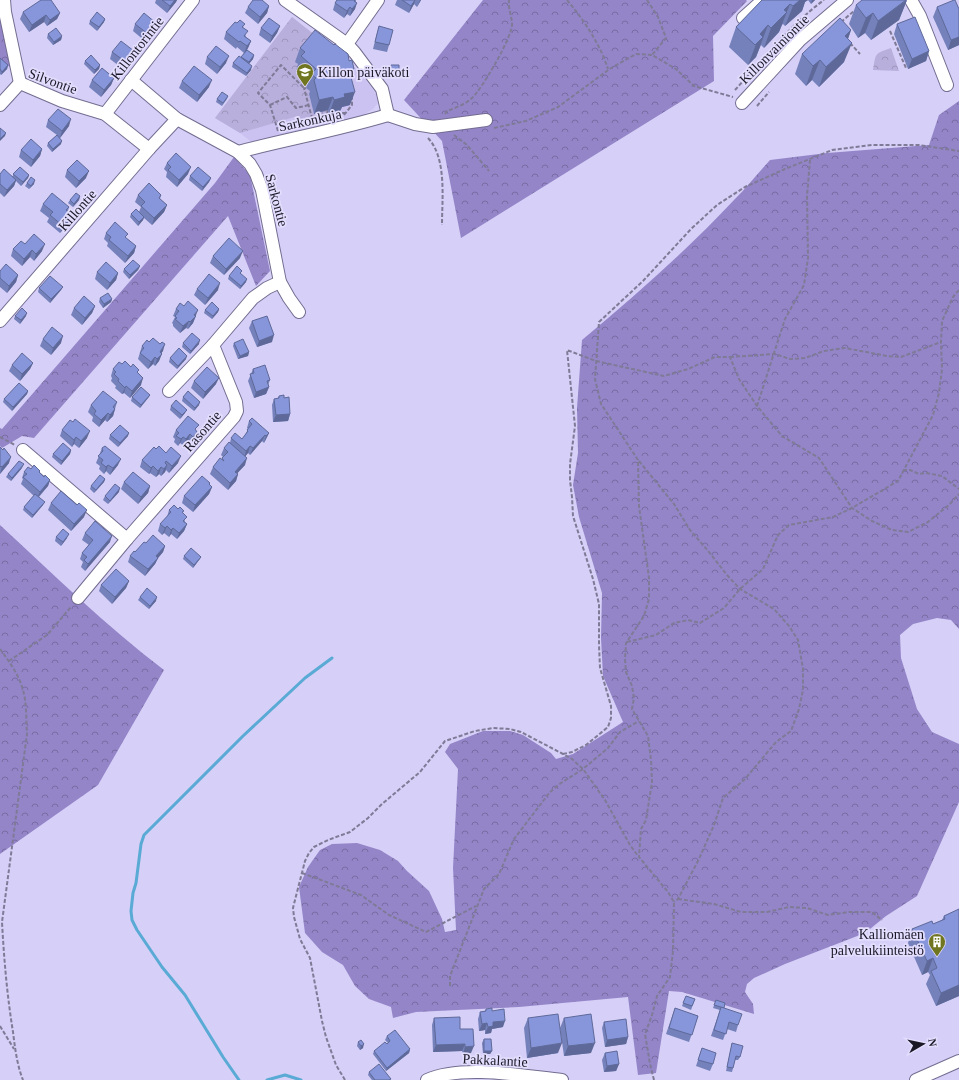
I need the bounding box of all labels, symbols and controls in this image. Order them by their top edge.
street label: Killonvainiontie [737,12,812,87]
street label: Killontorintie [108,14,167,83]
school or university icon: Killon päiväkoti [295,62,315,87]
place label: Killon päiväkoti [318,65,409,80]
street label: Silvontie [27,66,79,97]
street label: Sarkonkuja [277,106,344,134]
street label: Sarkontie [262,172,291,228]
street label: Killontie [55,187,99,234]
street label: Rasontie [181,408,224,455]
place label: Kalliomäen palvelukiinteistö [831,927,924,958]
building icon: Kalliomäen palvelukiinteistö [927,932,947,957]
north arrow [903,1024,943,1064]
text: N [926,1038,939,1047]
street label: Pakkalantie [462,1051,528,1070]

